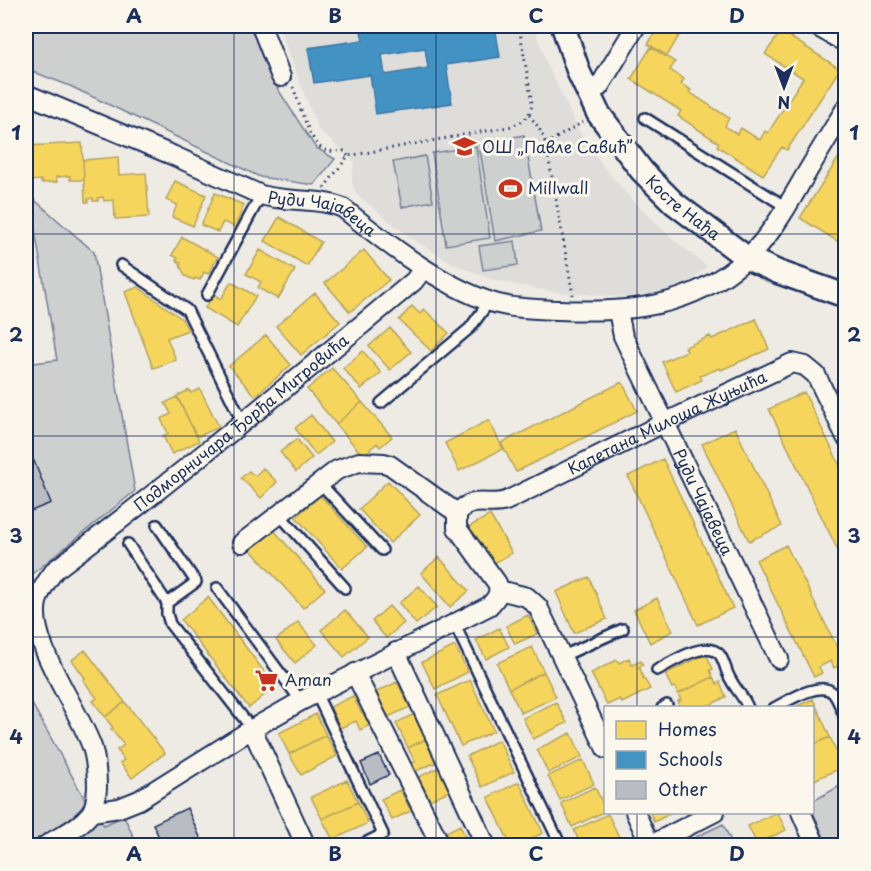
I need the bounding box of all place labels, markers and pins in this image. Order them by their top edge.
school or university icon: ОШ „Павле Савић” [451,134,477,160]
place label: ОШ „Павле Савић” [482,134,633,158]
sports icon: Millwall [497,175,523,201]
place label: Millwall [528,175,588,199]
supermarket icon: Aman [254,667,280,693]
place label: Aman [285,667,332,691]

